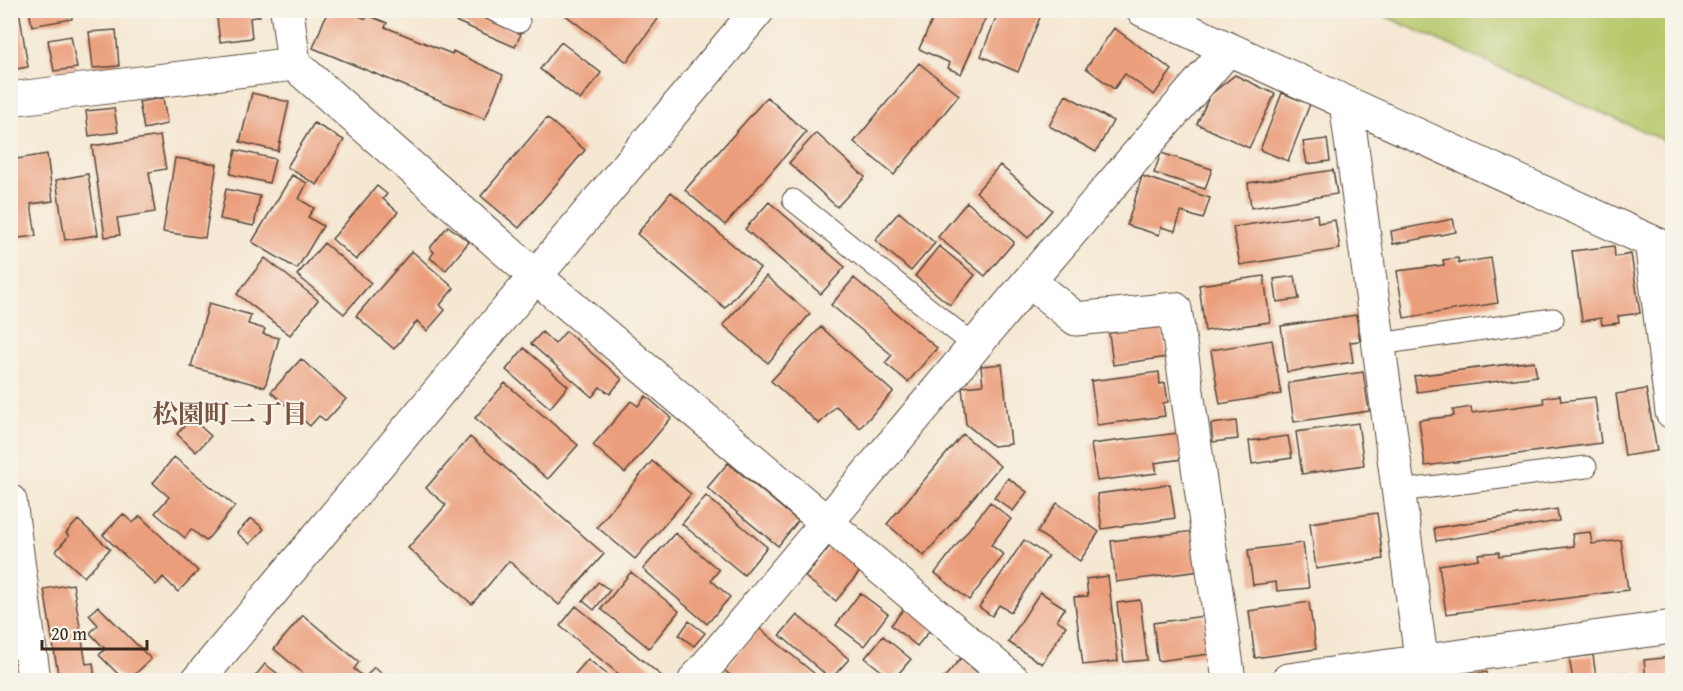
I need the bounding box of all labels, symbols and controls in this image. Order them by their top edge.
district label: 松園町二丁目 [152,394,308,433]
scale bar [42,613,147,651]
text: 20 m [51,620,87,647]

